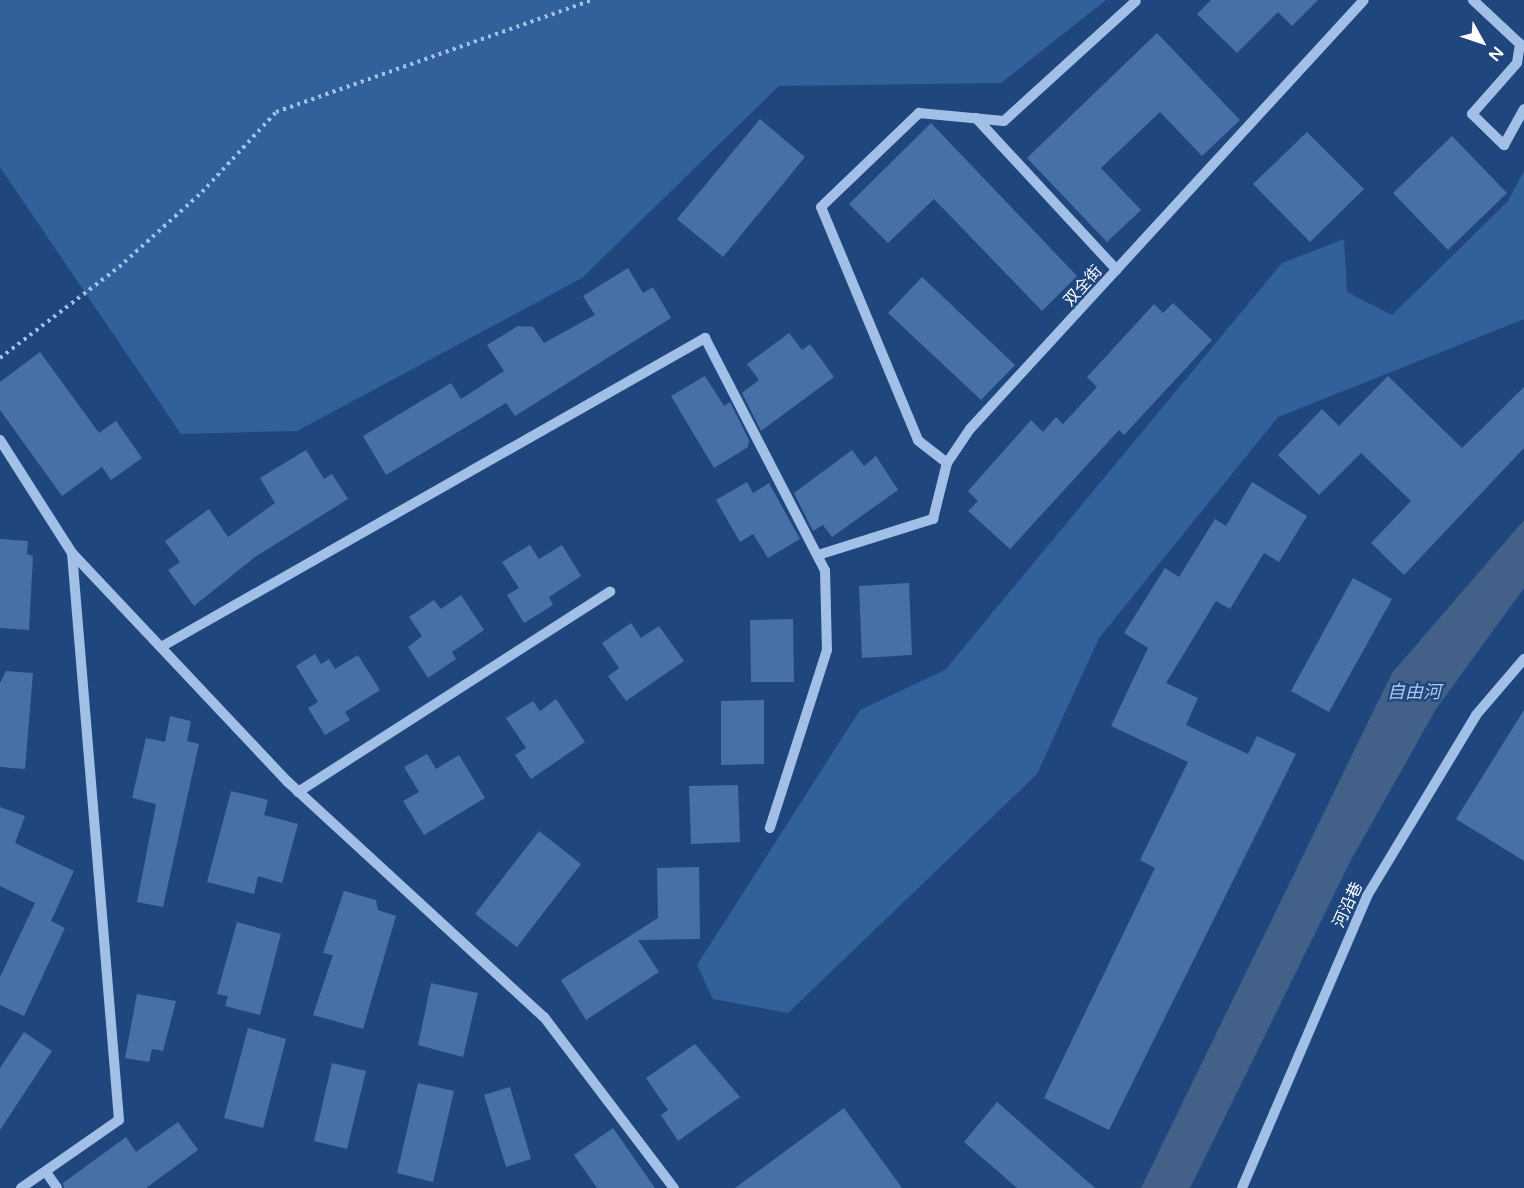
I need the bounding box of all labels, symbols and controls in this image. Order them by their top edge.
north arrow [1452,12,1512,72]
text: N [1484,42,1508,65]
street label: 双全街 [1060,262,1106,310]
water label: 自由河 [1387,681,1441,703]
street label: 河沿巷 [1329,879,1367,931]

